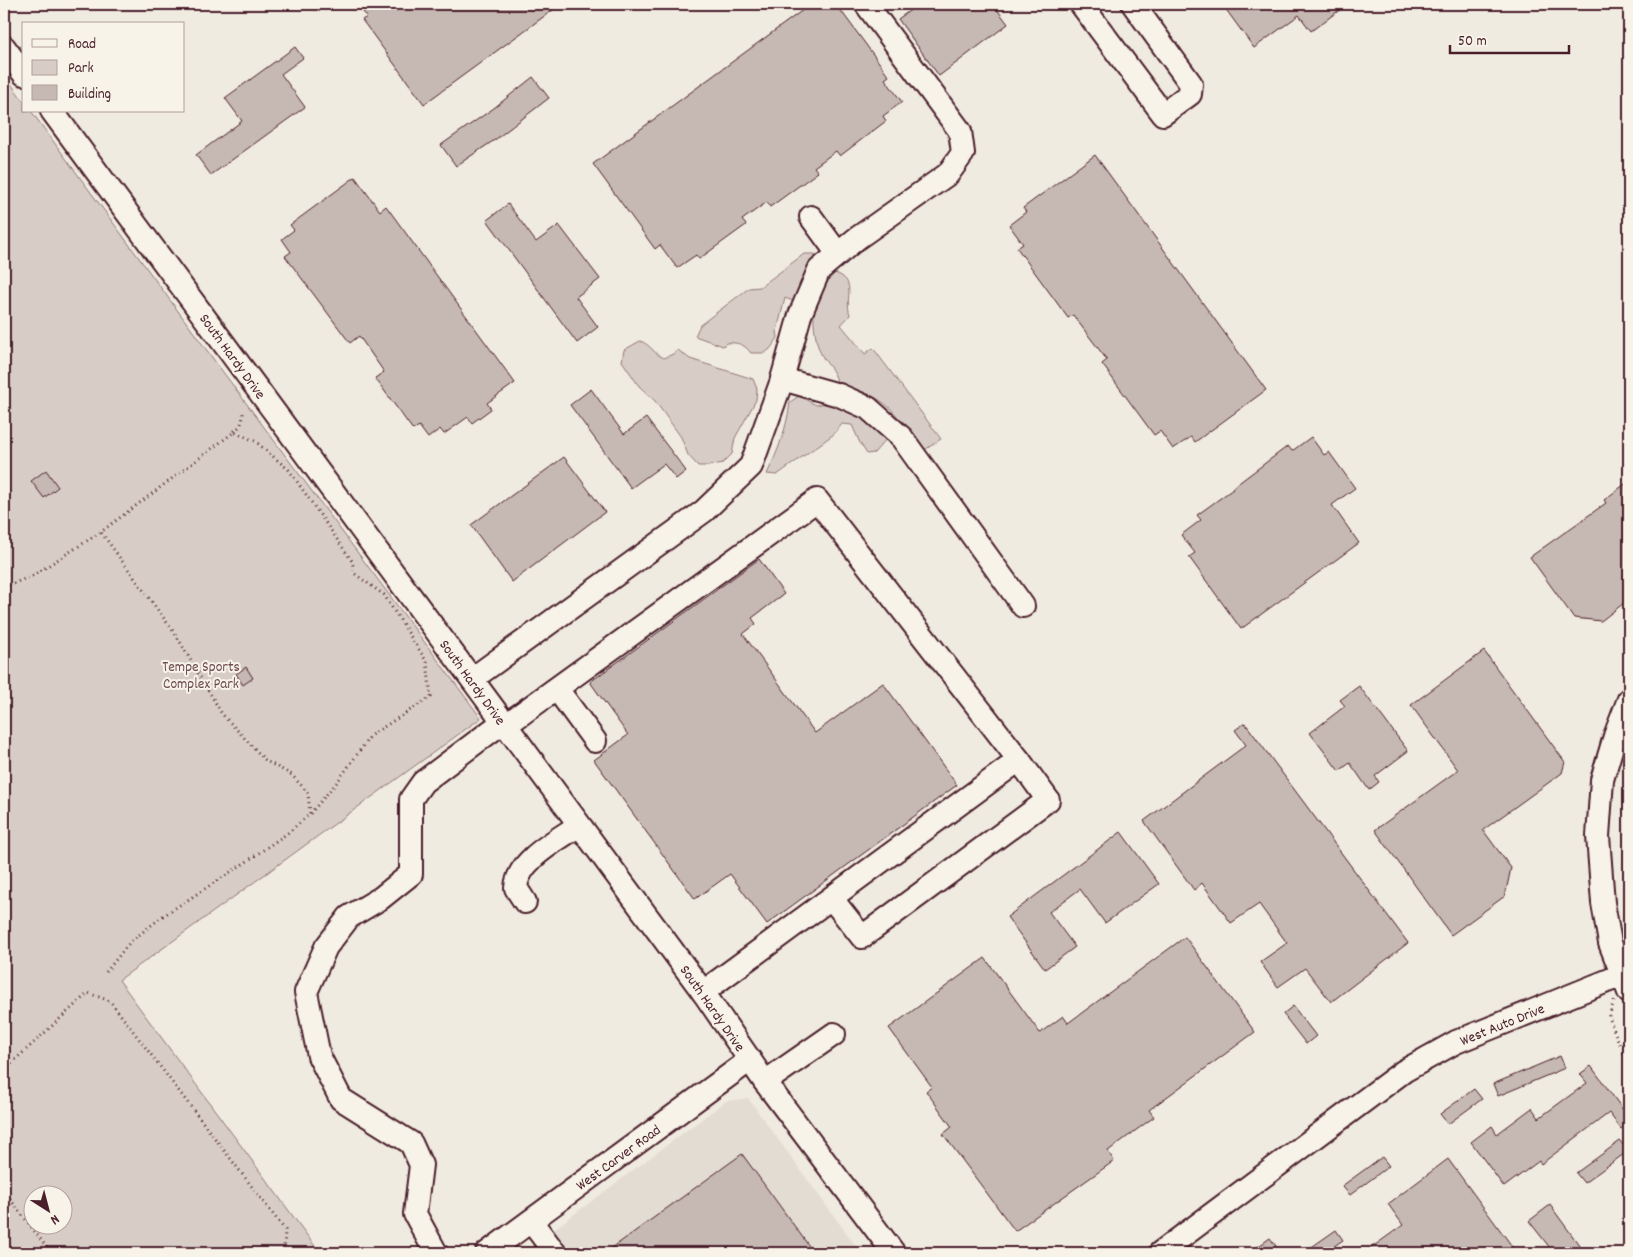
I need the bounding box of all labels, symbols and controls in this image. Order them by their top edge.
legend [22,22,185,112]
scale bar [1450,22,1569,54]
text: 50 m [1458,31,1487,53]
text: Road [68,34,96,56]
text: Park [68,58,94,80]
text: Building [68,84,111,106]
street label: South Hardy Drive [193,310,270,405]
street label: South Hardy Drive [433,636,510,731]
park label: Tempe Sports Complex Park [162,657,240,696]
street label: South Hardy Drive [673,961,750,1057]
street label: West Auto Drive [1457,999,1549,1053]
street label: West Carver Road [572,1120,666,1197]
north arrow [22,1184,72,1234]
text: N [46,1209,63,1229]

